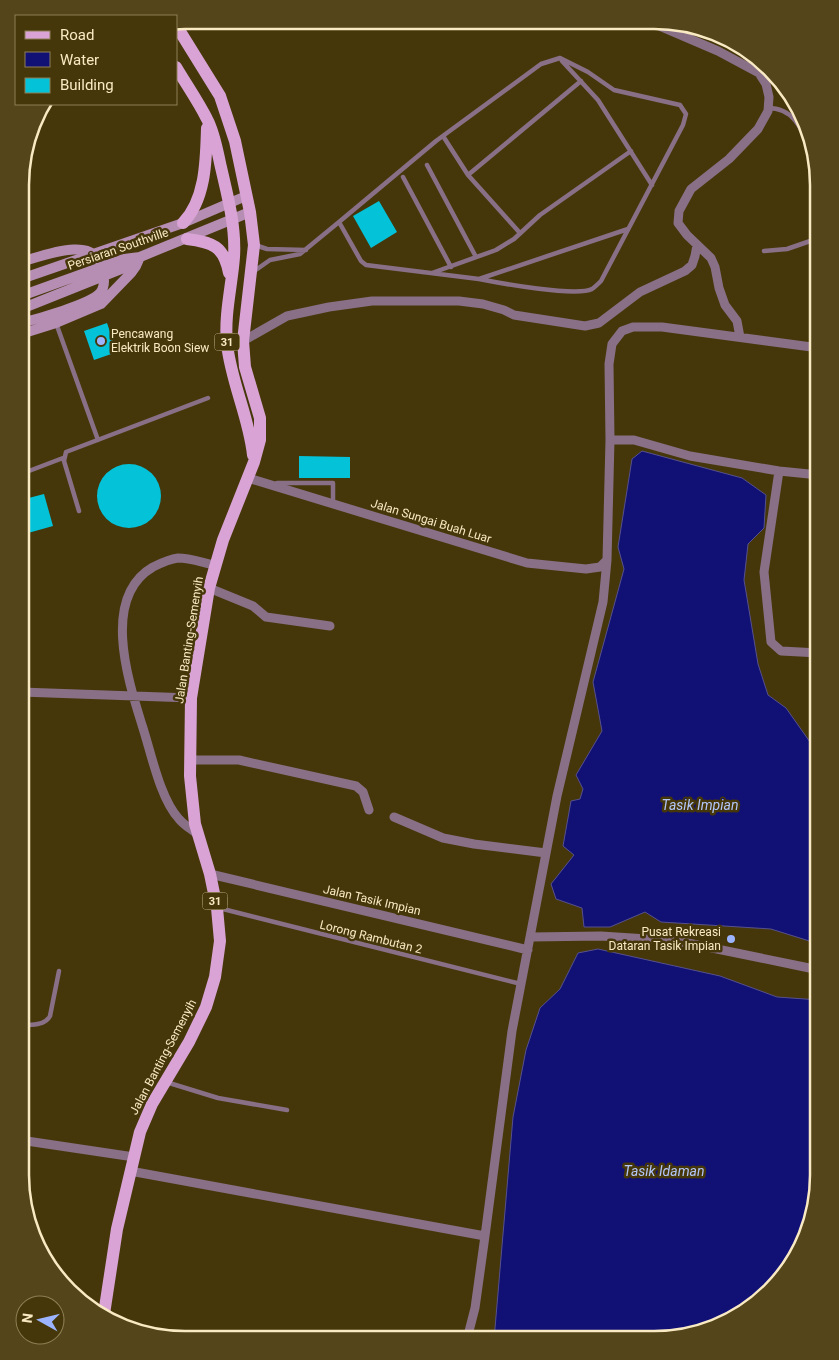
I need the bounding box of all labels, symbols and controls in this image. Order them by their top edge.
legend [15,15,178,105]
text: Road [60,26,94,44]
text: Water [60,51,99,69]
text: Building [60,76,114,94]
street label: Persiaran Southville [66,225,170,273]
place label: Pencawang Elektrik Boon Siew [111,327,209,355]
road number: 31 [214,334,240,351]
marker: Pencawang Elektrik Boon Siew [95,335,107,347]
street label: Jalan Sungai Buah Luar [369,496,493,546]
street label: Jalan Banting-Semenyih [172,575,206,705]
water label: Tasik Impian [662,797,738,813]
street label: Jalan Tasik Impian [322,882,422,918]
road number: 31 [202,892,228,909]
street label: Lorong Rambutan 2 [318,918,424,957]
place label: Pusat Rekreasi Dataran Tasik Impian [609,925,721,953]
marker: Pusat Rekreasi Dataran Tasik Impian [725,933,737,945]
street label: Jalan Banting-Semenyih [127,997,199,1117]
water label: Tasik Idaman [624,1163,704,1179]
north arrow [15,1295,65,1345]
text: N [19,1312,36,1324]

